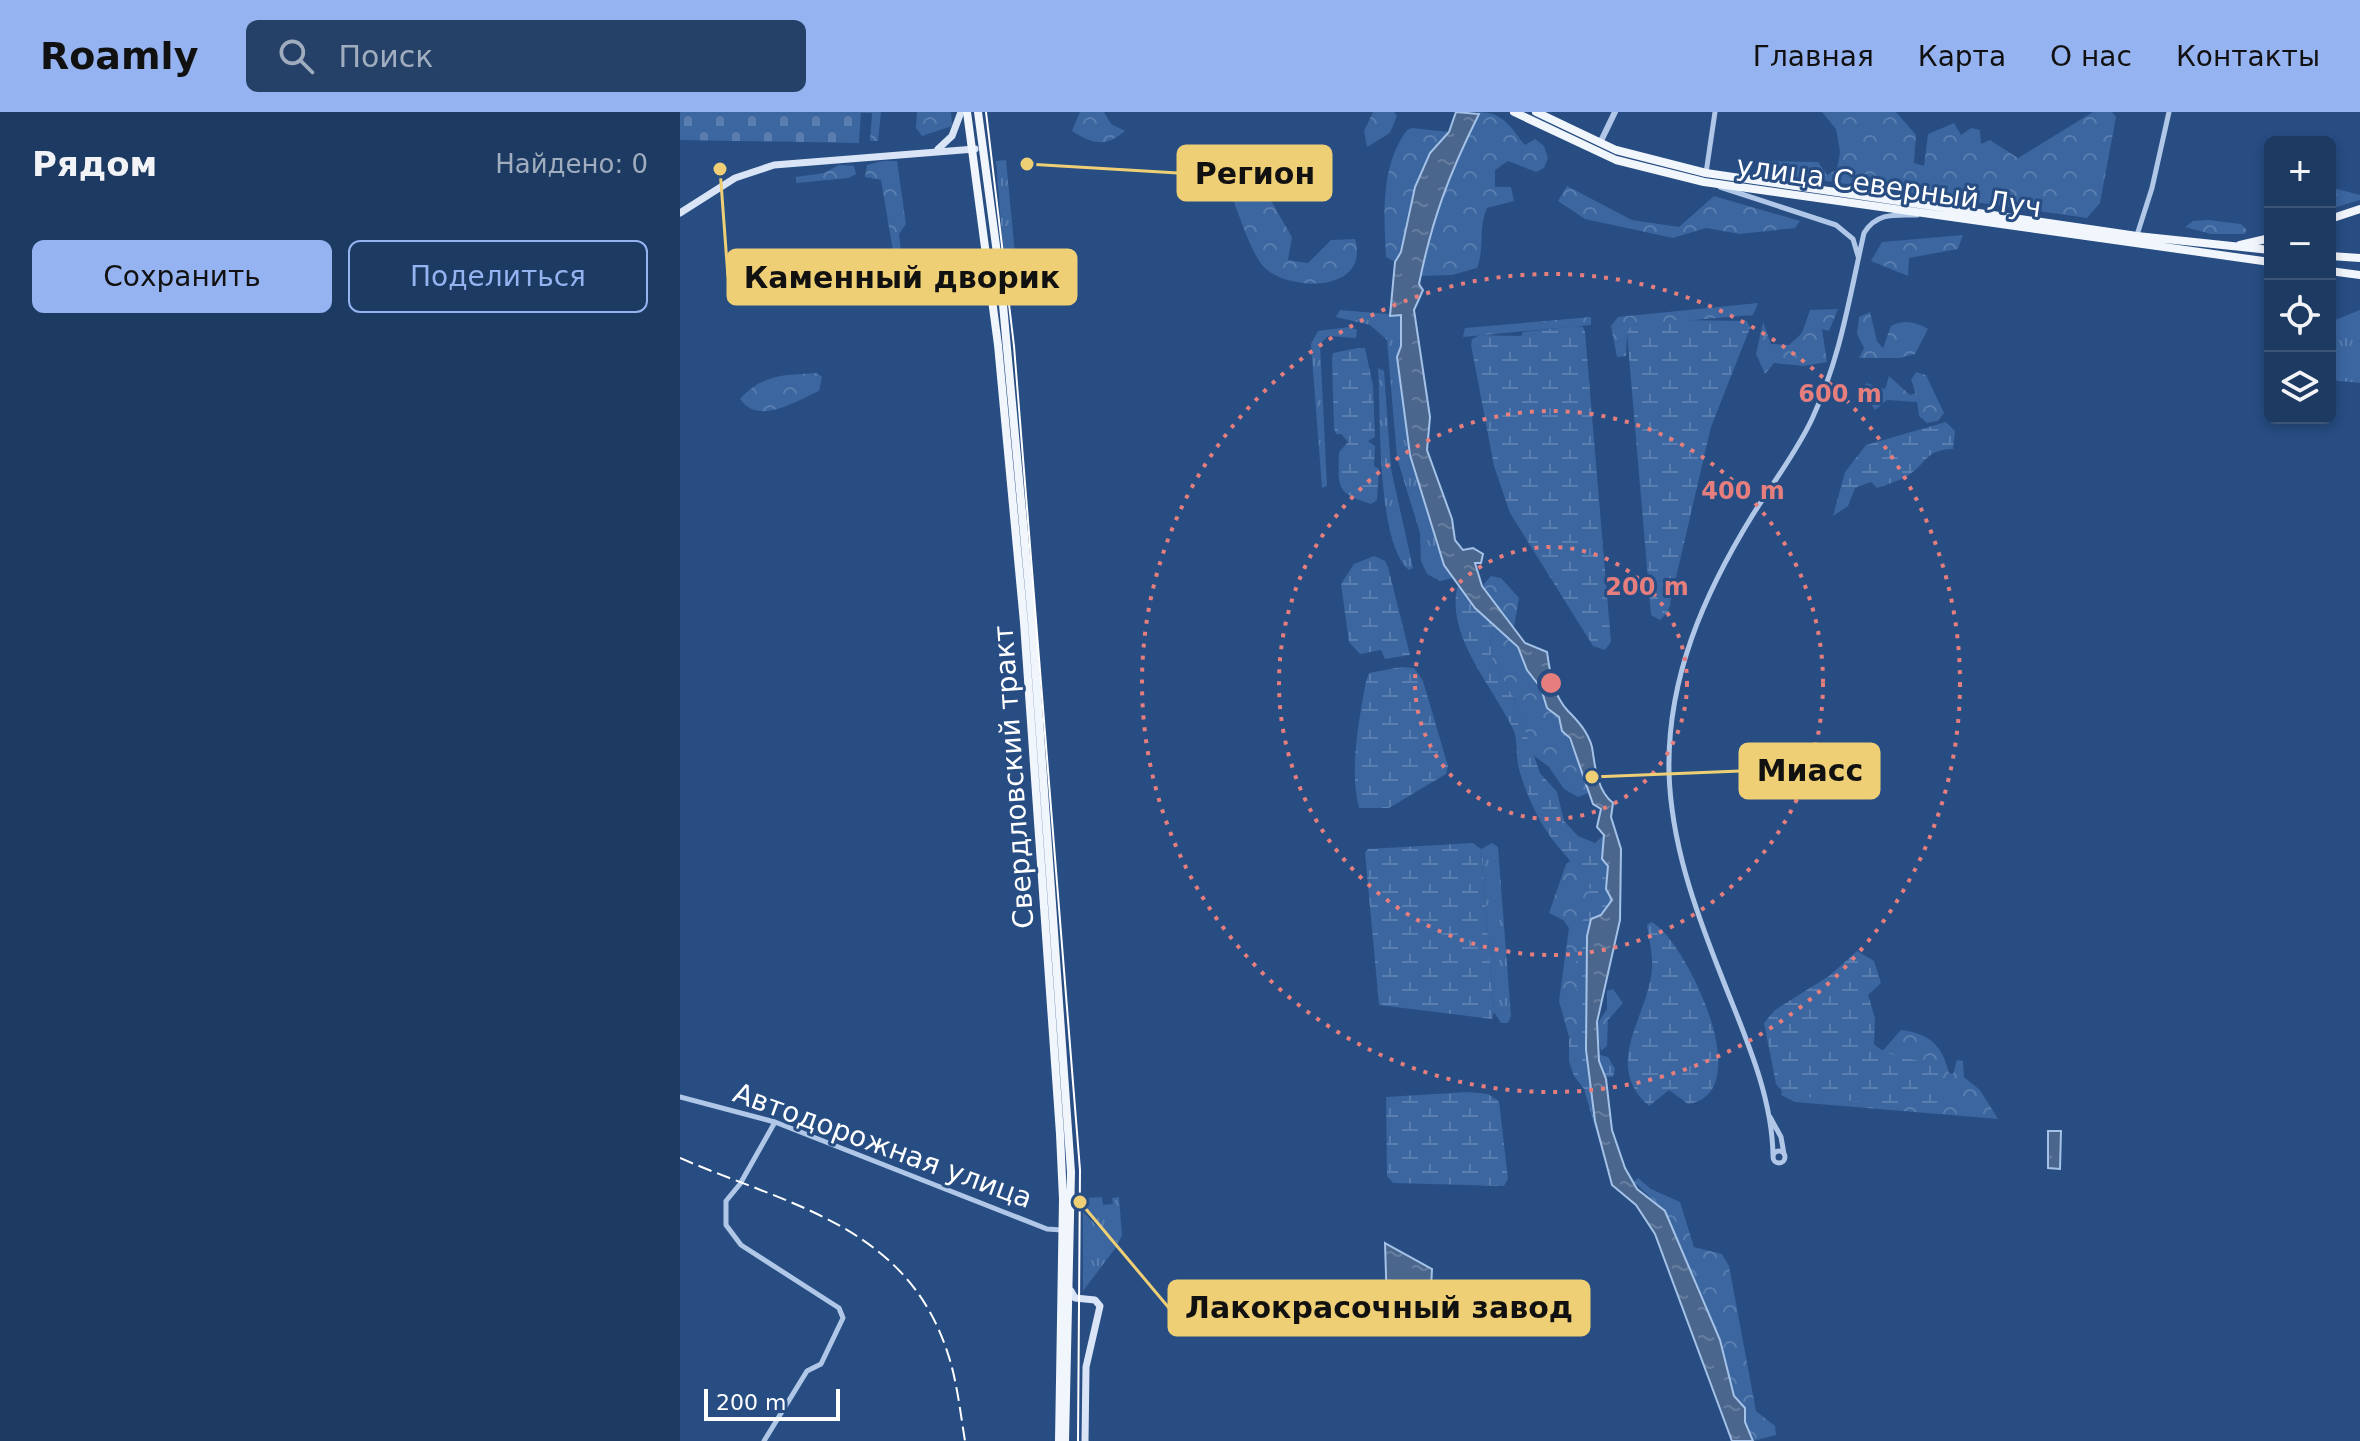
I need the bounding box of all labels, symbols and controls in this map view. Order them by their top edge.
search box [246,20,806,92]
text: Roamly [40,34,198,78]
icon: search [274,34,318,78]
text: Поиск [338,39,433,74]
text: Главная [1753,40,1874,73]
text: Карта [1918,40,2006,73]
text: О нас [2050,40,2132,73]
text: Контакты [2176,40,2320,73]
map controls [2264,136,2336,424]
button: + [2264,136,2336,208]
text: Рядом [32,144,157,184]
callout: Регион [1178,146,1331,200]
text: Найдено: 0 [495,149,648,179]
street label: улица Северный Луч [1734,149,2044,224]
text: Регион [1195,156,1315,191]
button: − [2264,208,2336,280]
button: Сохранить [32,240,332,313]
button: Поделиться [348,240,648,313]
callout: Каменный дворик [728,250,1076,304]
text: Каменный дворик [744,260,1060,295]
button: locate [2264,280,2336,352]
button: layers [2264,352,2336,424]
text: 600 m [1798,380,1882,408]
text: 400 m [1701,477,1785,505]
text: 200 m [1605,573,1689,601]
street label: Свердловский тракт [986,624,1041,930]
centre of rings [1537,669,1565,697]
callout: Миасс [1740,744,1879,798]
text: Миасс [1757,753,1863,788]
street label: Автодорожная улица [729,1076,1037,1215]
callout: Лакокрасочный завод [1169,1281,1589,1335]
text: Лакокрасочный завод [1185,1290,1573,1325]
scale bar [704,1385,840,1421]
text: 200 m [716,1390,786,1415]

